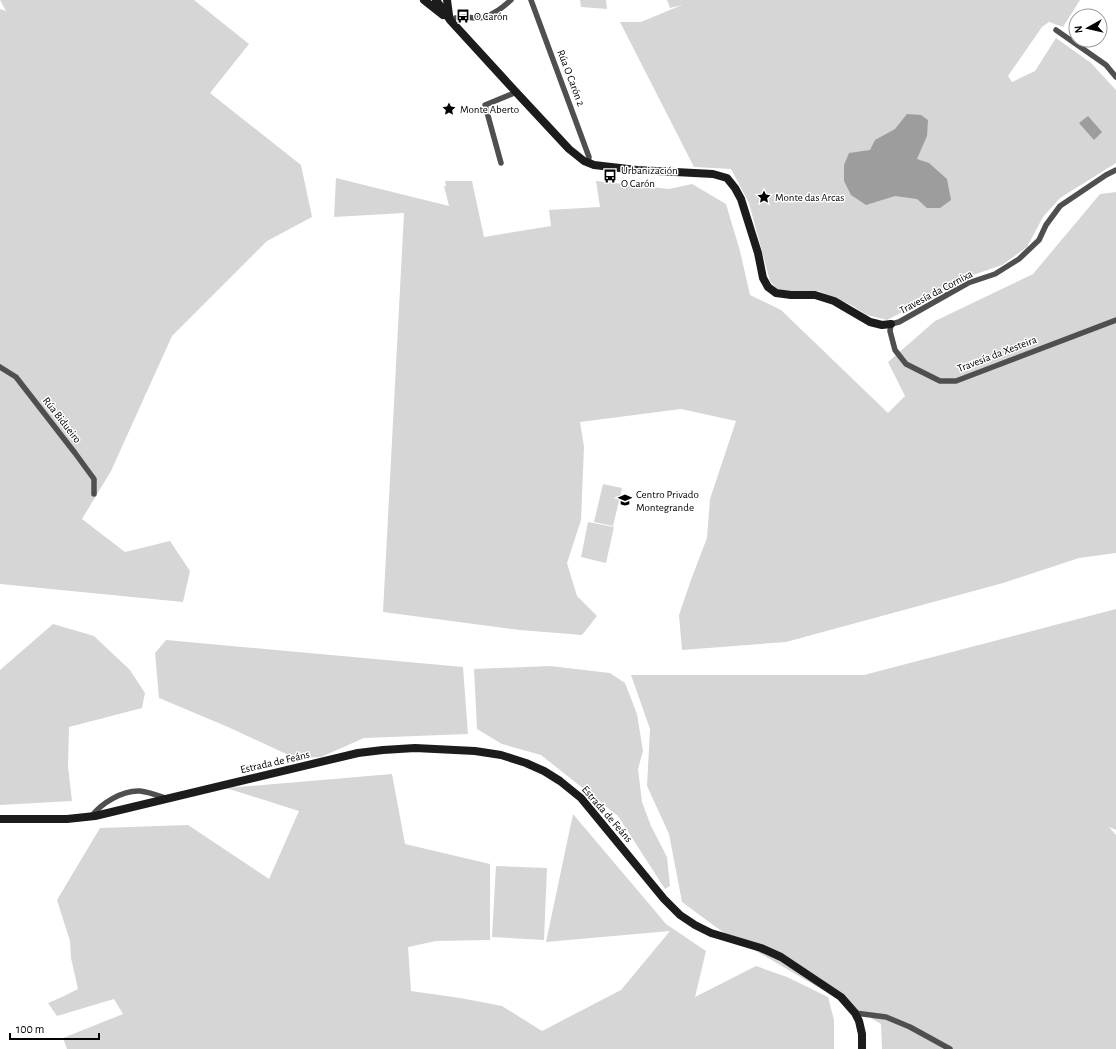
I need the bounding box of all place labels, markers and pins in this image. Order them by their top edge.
bus stop icon: O Carón [455,8,471,24]
place label: O Carón [474,11,508,22]
place icon: Monte Aberto [441,101,457,117]
place label: Monte Aberto [460,104,519,115]
place label: Urbanización O Carón [621,165,678,189]
bus stop icon: Urbanización O Carón [602,168,618,184]
place icon: Monte das Arcas [756,189,772,205]
place label: Monte das Arcas [775,192,844,203]
place label: Centro Privado Montegrande [636,489,699,513]
school or university icon: Centro Privado Montegrande [617,492,633,508]

